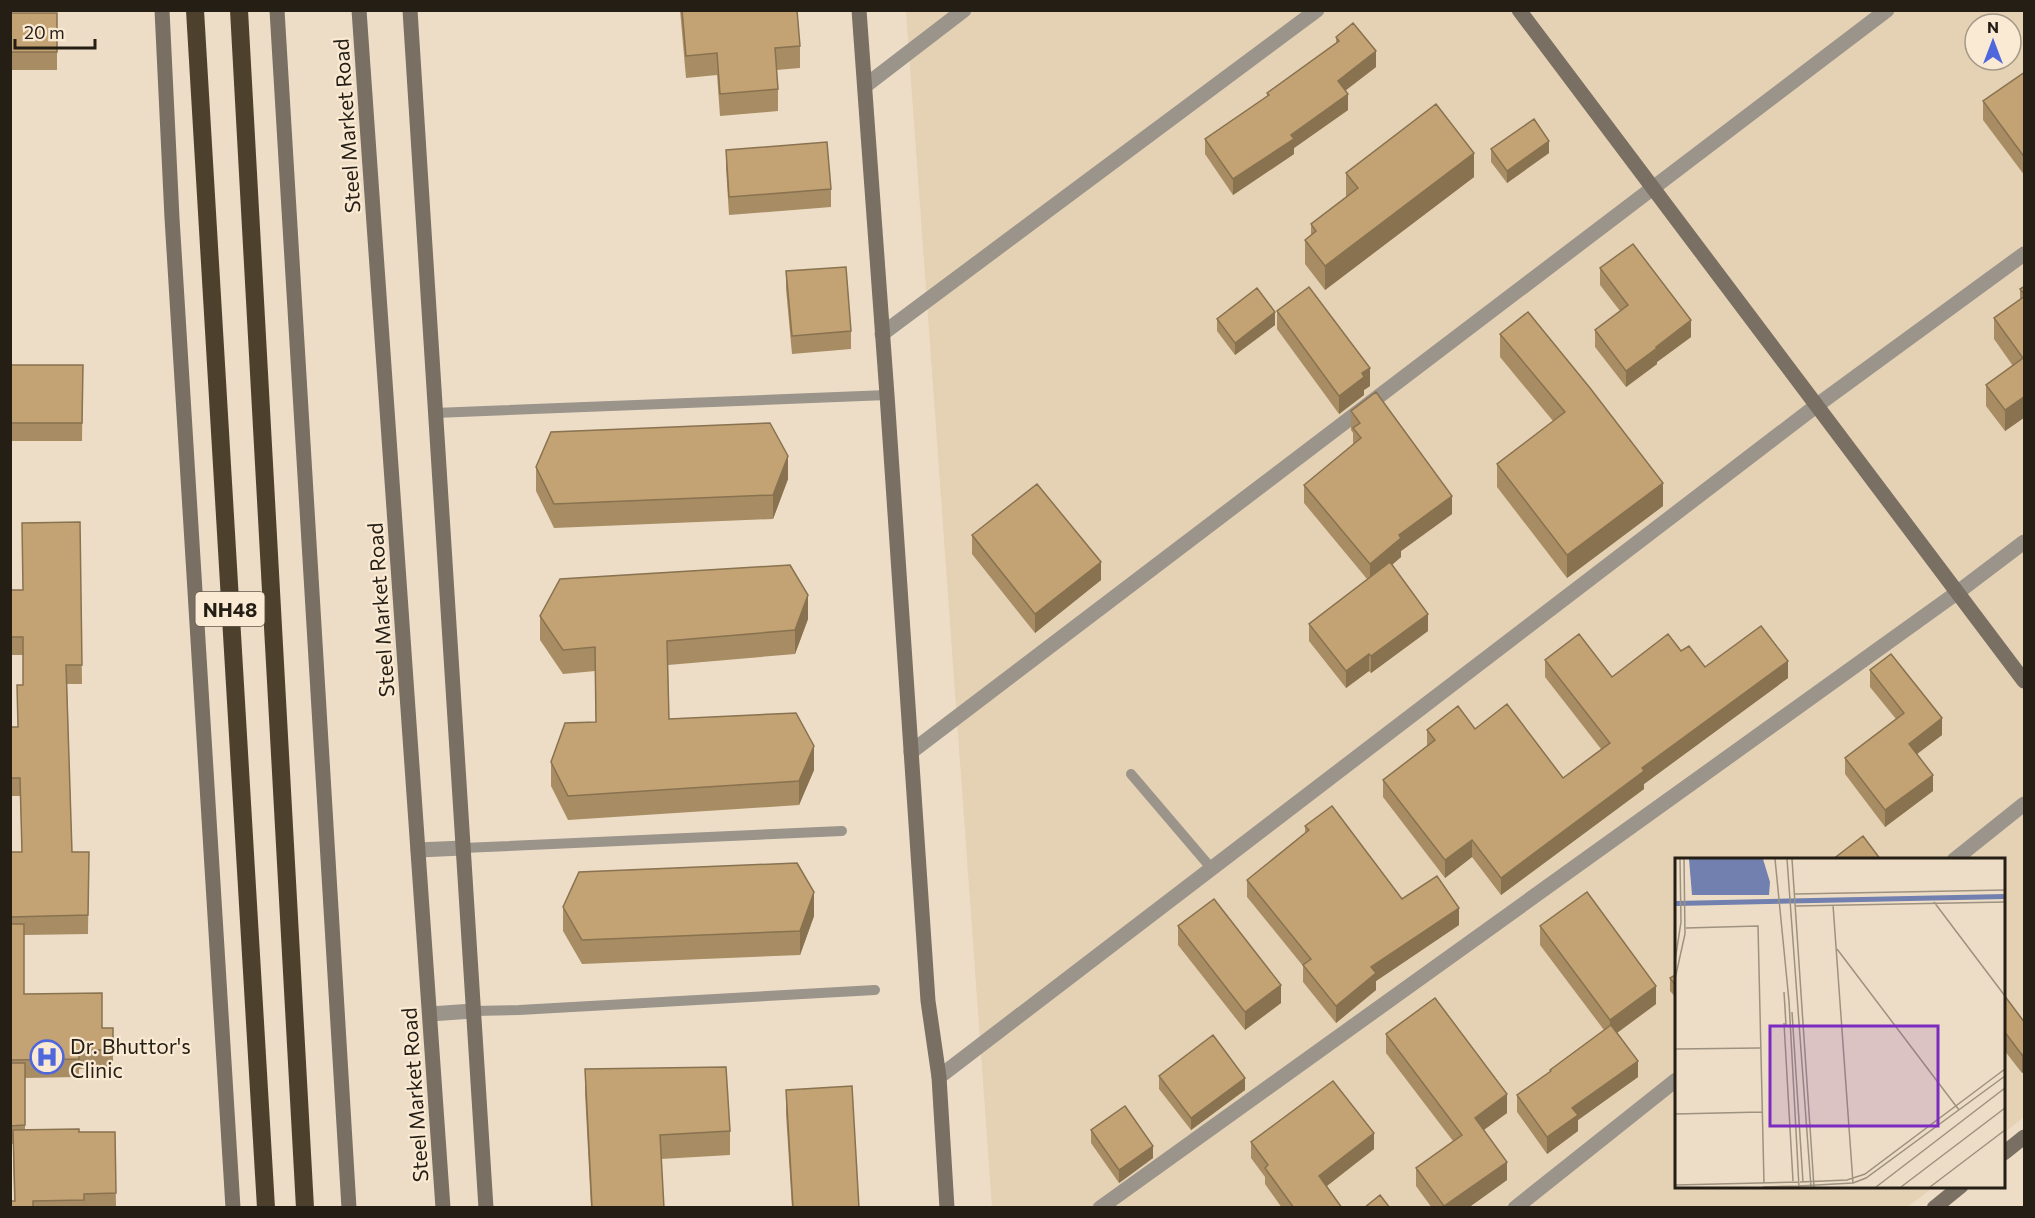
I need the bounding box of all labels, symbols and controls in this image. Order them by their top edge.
scale bar [15,12,94,50]
north arrow [1963,12,2023,72]
text: N [1987,17,1999,36]
text: 20 m [24,21,65,43]
street label: Steel Market Road [327,38,365,214]
street label: Steel Market Road [361,522,399,698]
road number: NH48 [196,592,264,626]
inset map [1675,858,2005,1188]
street label: Steel Market Road [395,1007,433,1183]
place label: Dr. Bhuttor's Clinic [70,1033,191,1082]
hospital icon: Dr. Bhuttor's Clinic [29,1039,65,1075]

